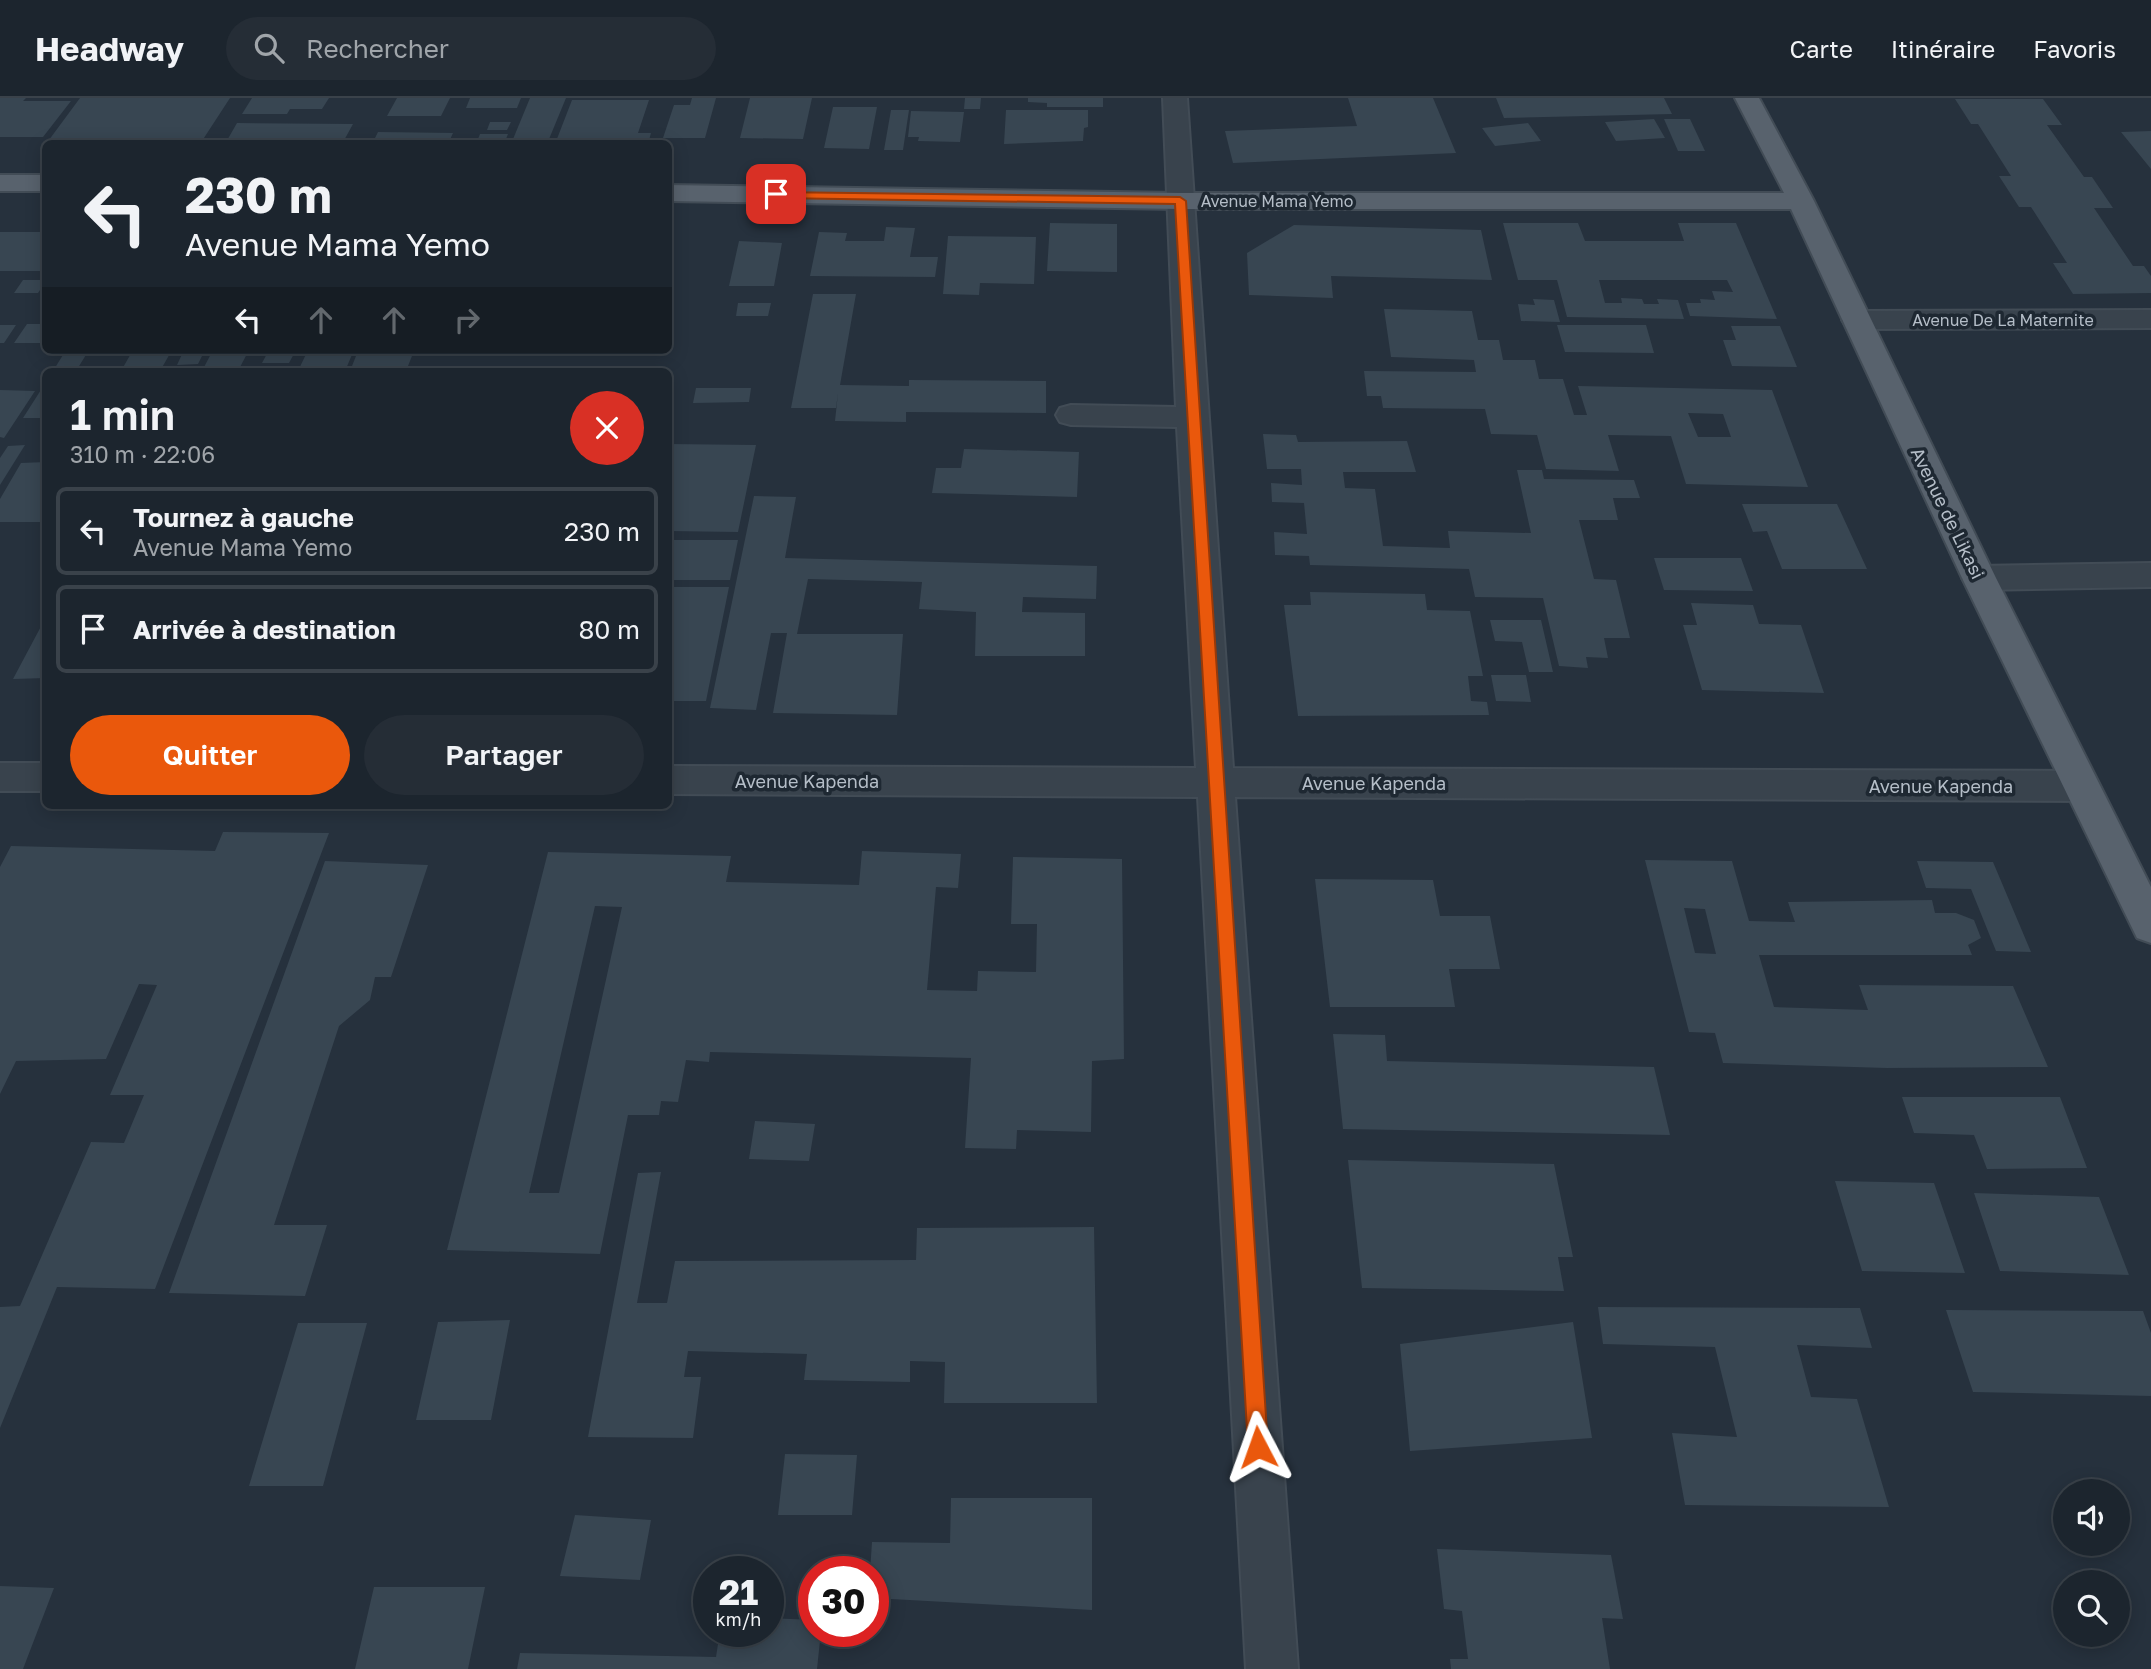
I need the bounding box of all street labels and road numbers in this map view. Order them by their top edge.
street label: Avenue Mama Yemo [1201,191,1353,211]
street label: Avenue De La Maternite [1912,310,2094,330]
street label: Avenue de Likasi [1907,444,1989,582]
street label: Avenue Kapenda [735,770,879,792]
street label: Avenue Kapenda [1302,772,1446,794]
street label: Avenue Kapenda [1869,775,2013,797]

